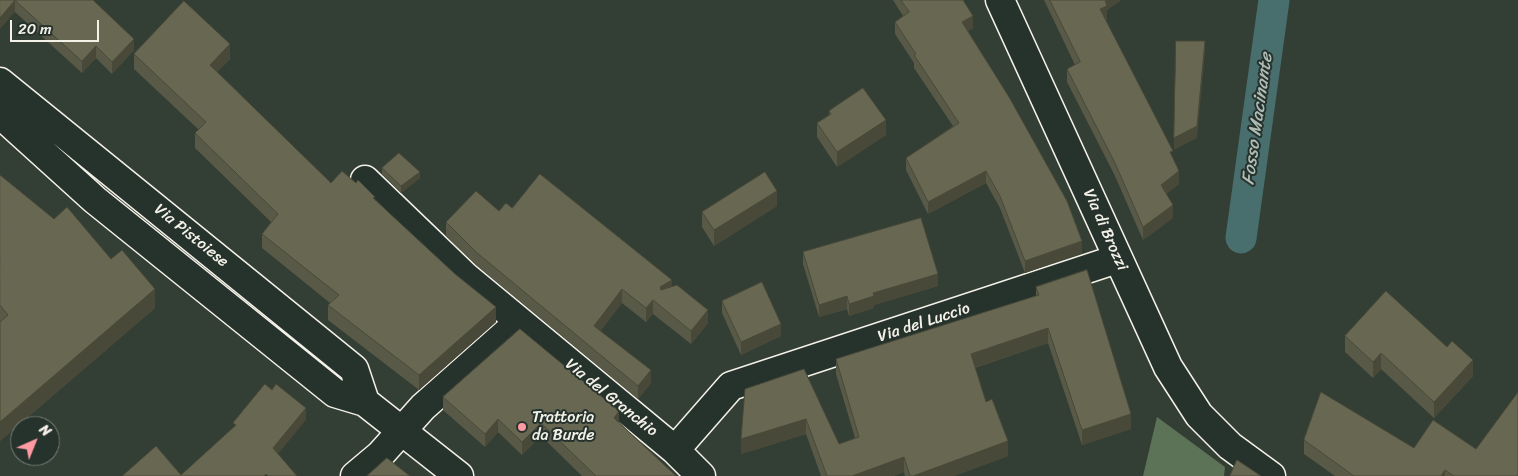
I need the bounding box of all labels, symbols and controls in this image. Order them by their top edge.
scale bar [12,10,101,42]
text: 20 m [18,16,52,42]
water label: Fosso Macinante [1238,52,1278,186]
street label: Via di Brozzi [1078,186,1132,274]
street label: Via Pistoiese [150,200,232,272]
street label: Via del Luccio [875,299,973,347]
street label: Via del Granchio [561,355,661,441]
place label: Trattoria da Burde [532,408,595,446]
north arrow [10,416,60,466]
text: N [33,418,57,443]
marker: Trattoria da Burde [516,421,528,433]

